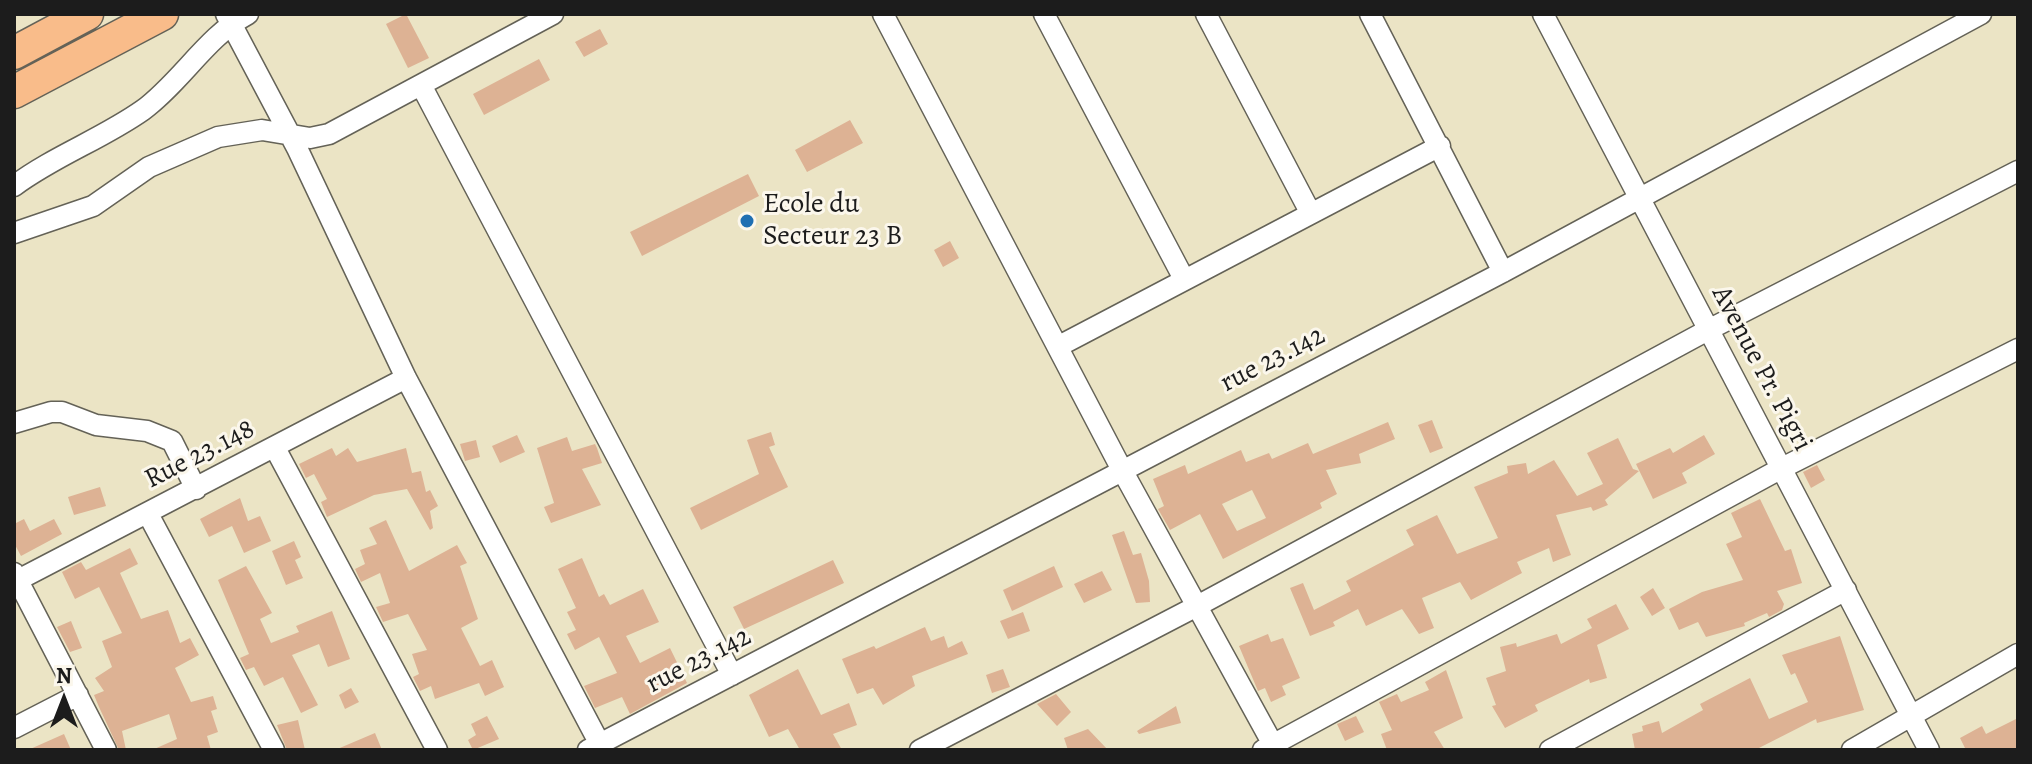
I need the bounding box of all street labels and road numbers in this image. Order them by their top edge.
street label: Avenue Pr. Pigri [1703,281,1819,457]
street label: rue 23.142 [1215,319,1331,401]
street label: Rue 23.148 [139,413,261,497]
street label: rue 23.142 [641,620,757,702]

